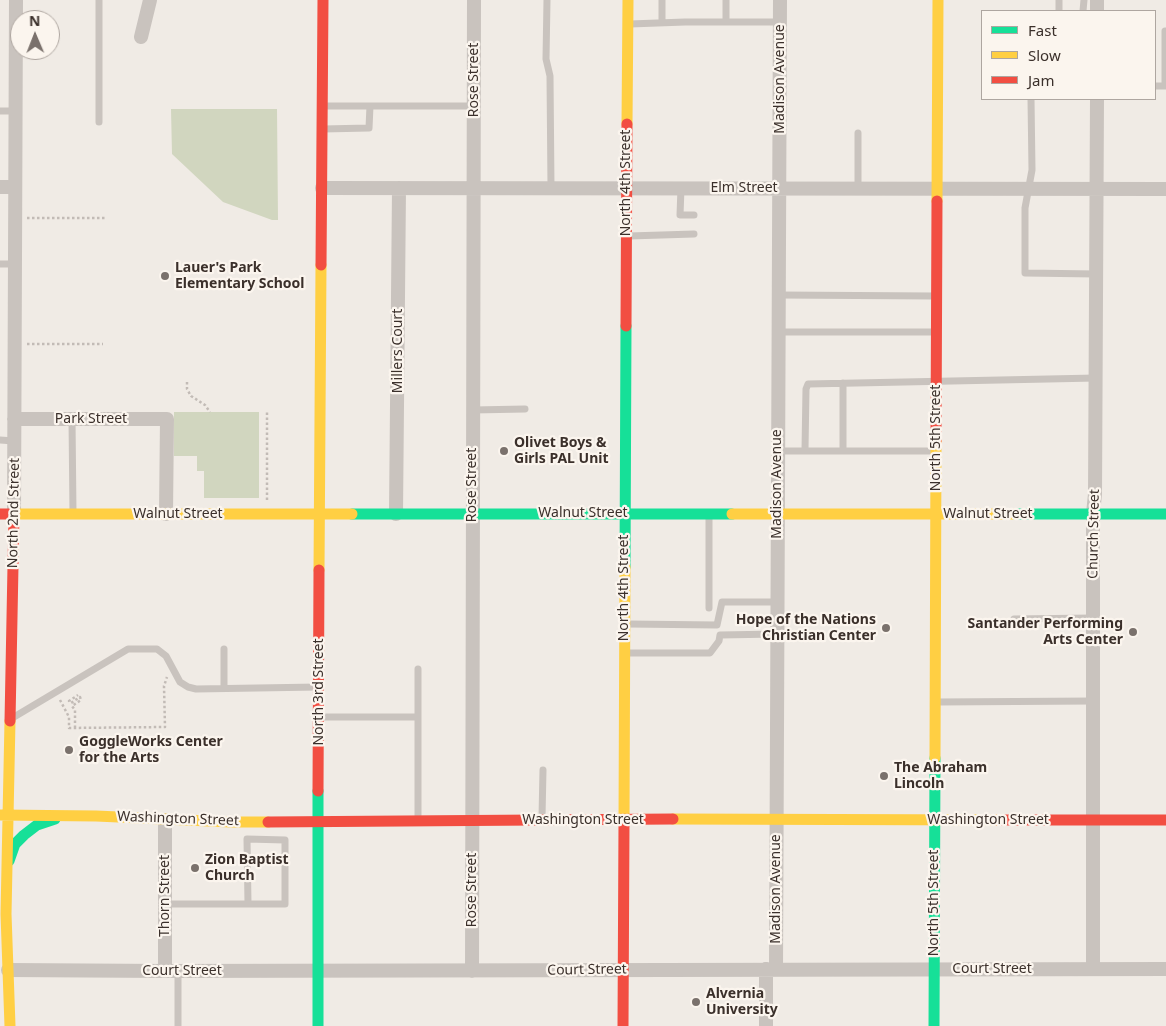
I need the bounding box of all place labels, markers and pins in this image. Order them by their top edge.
place label: Lauer's Park Elementary School [175,260,305,292]
marker: Lauer's Park Elementary School [159,270,171,282]
place label: Olivet Boys & Girls PAL Unit [514,435,609,468]
marker: Olivet Boys & Girls PAL Unit [498,445,510,457]
place label: Hope of the Nations Christian Center [736,612,876,644]
place label: Santander Performing Arts Center [968,616,1123,648]
marker: Hope of the Nations Christian Center [880,622,892,634]
marker: Santander Performing Arts Center [1127,626,1139,638]
place label: GoggleWorks Center for the Arts [79,734,223,766]
marker: GoggleWorks Center for the Arts [63,744,75,756]
place label: The Abraham Lincoln [894,760,987,792]
marker: The Abraham Lincoln [878,770,890,782]
place label: Zion Baptist Church [205,852,289,884]
marker: Zion Baptist Church [189,862,201,874]
place label: Alvernia University [706,986,778,1019]
marker: Alvernia University [690,996,702,1008]

